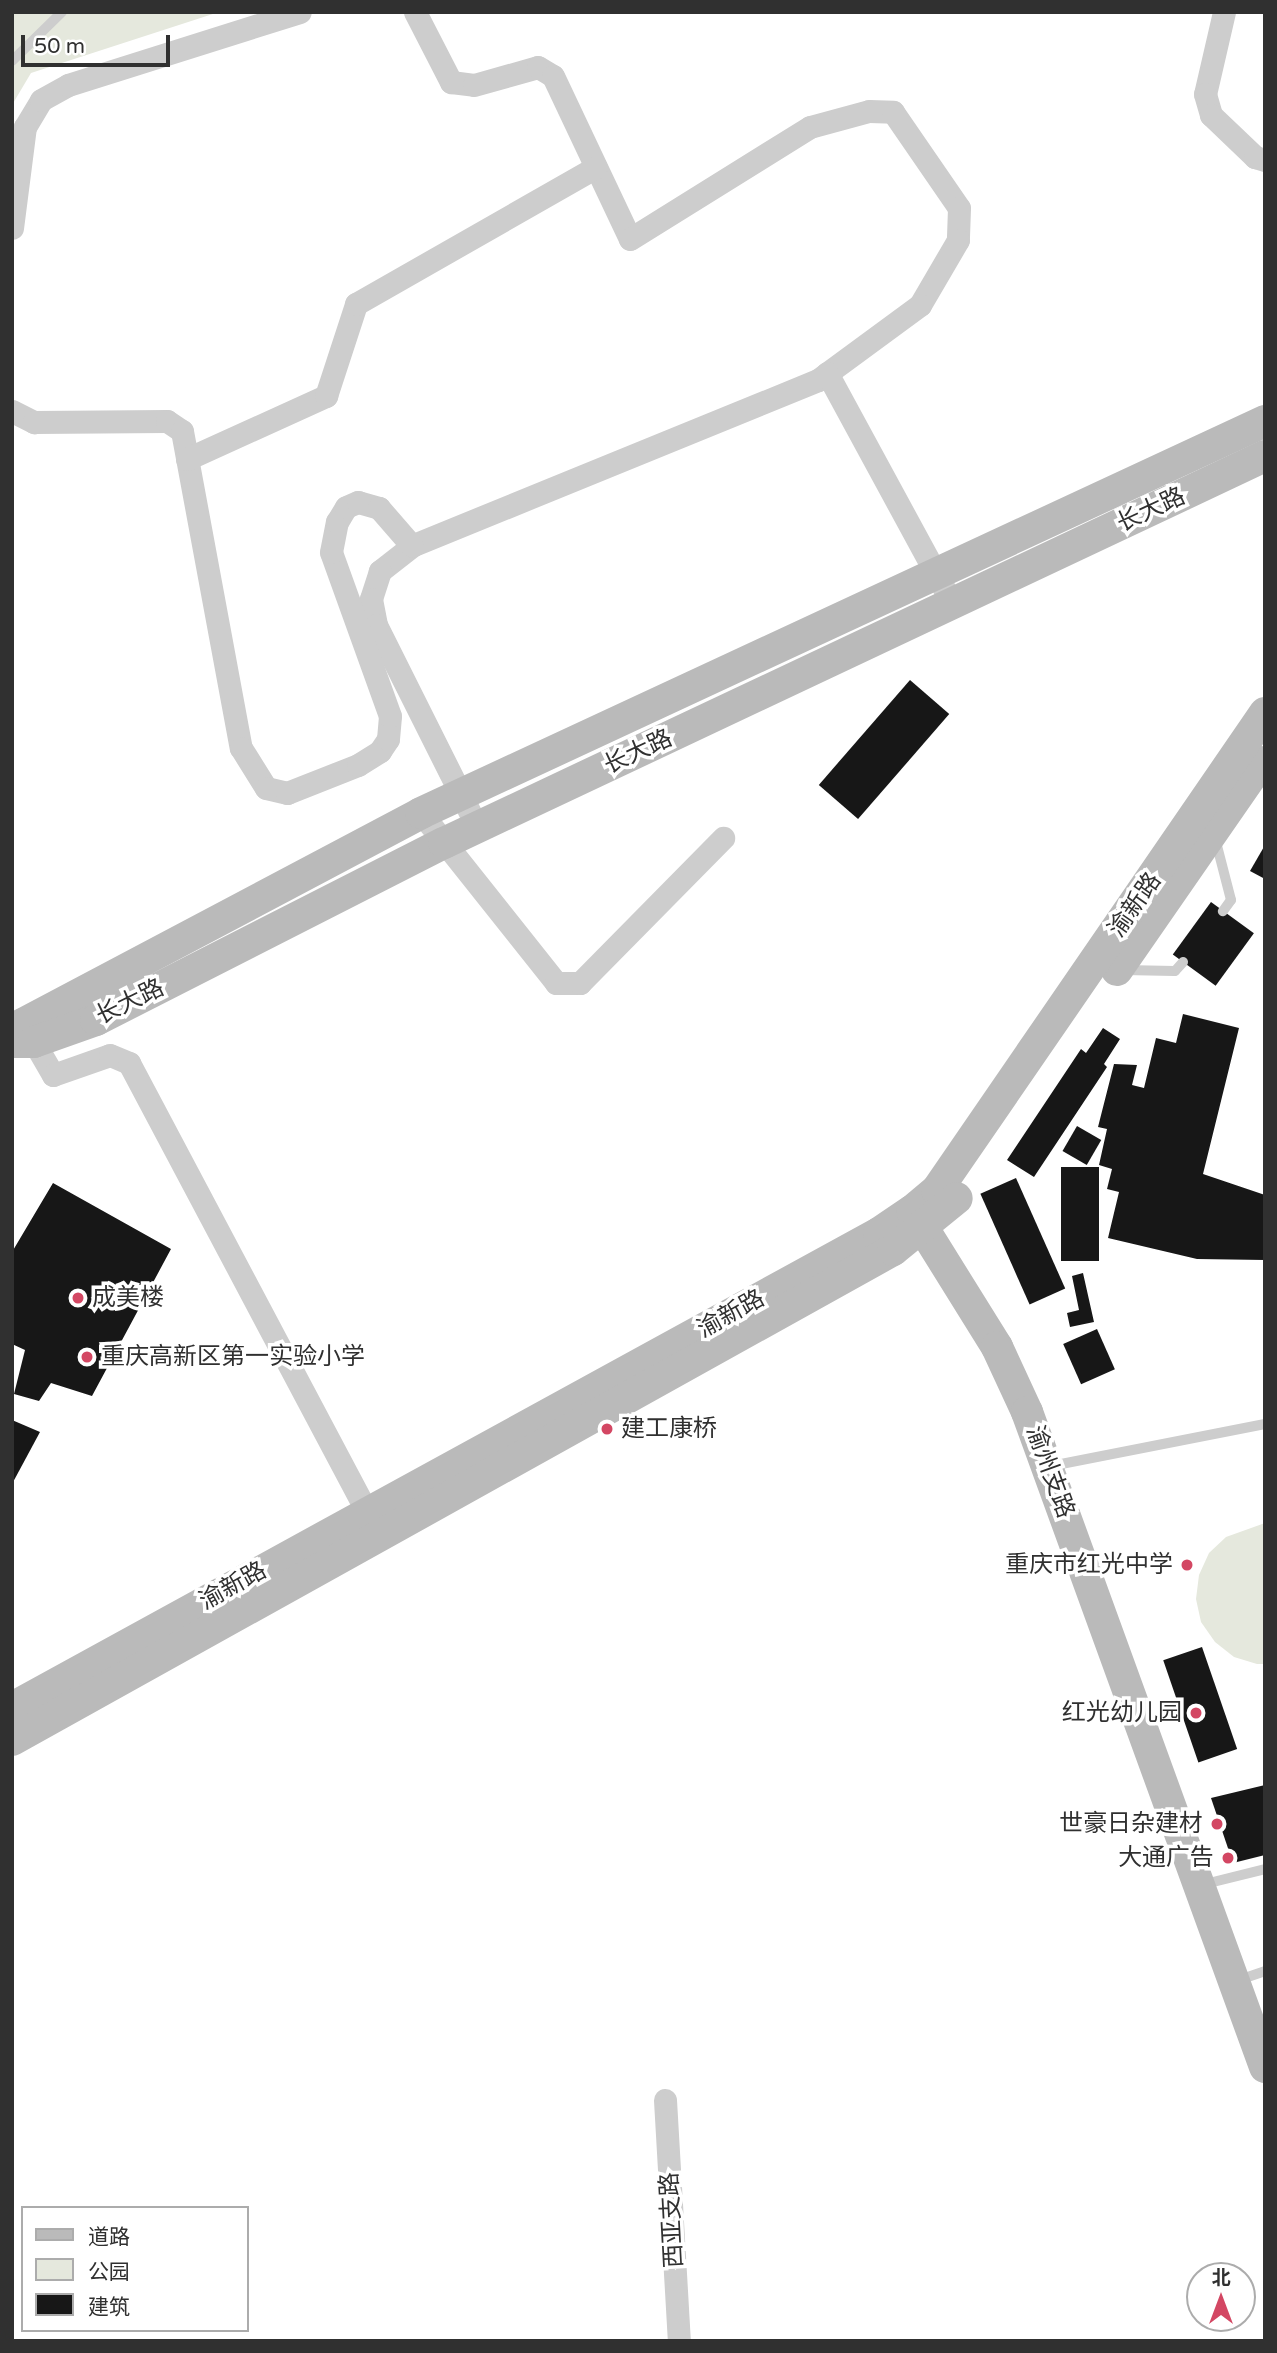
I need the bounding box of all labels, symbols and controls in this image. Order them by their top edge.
scale bar [24,21,173,65]
text: 50 m [34,34,85,59]
street label: 长大路 [1112,482,1190,538]
street label: 长大路 [599,724,677,780]
street label: 渝新路 [1103,867,1167,943]
street label: 长大路 [91,973,169,1031]
place label: 成美楼 [92,1284,164,1312]
street label: 渝新路 [693,1284,769,1344]
marker: 成美楼 [70,1290,86,1306]
place label: 重庆高新区第一实验小学 [101,1343,365,1371]
marker: 重庆高新区第一实验小学 [79,1349,95,1365]
place label: 建工康桥 [621,1415,717,1443]
marker: 建工康桥 [599,1421,615,1437]
street label: 渝州支路 [1020,1422,1080,1522]
place label: 重庆市红光中学 [1005,1551,1173,1579]
street label: 渝新路 [195,1556,271,1616]
marker: 重庆市红光中学 [1179,1557,1195,1573]
place label: 红光幼儿园 [1062,1699,1182,1727]
marker: 红光幼儿园 [1188,1705,1204,1721]
place label: 世豪日杂建材 [1059,1810,1203,1838]
marker: 世豪日杂建材 [1209,1816,1225,1832]
place label: 大通广告 [1118,1844,1214,1872]
marker: 大通广告 [1220,1850,1236,1866]
street label: 西亚支路 [655,2171,689,2269]
legend [21,2206,248,2332]
text: 道路 [88,2225,130,2250]
text: 公园 [88,2260,130,2285]
north arrow [1186,2262,1256,2332]
text: 北 [1211,2267,1231,2289]
text: 建筑 [88,2295,130,2320]

